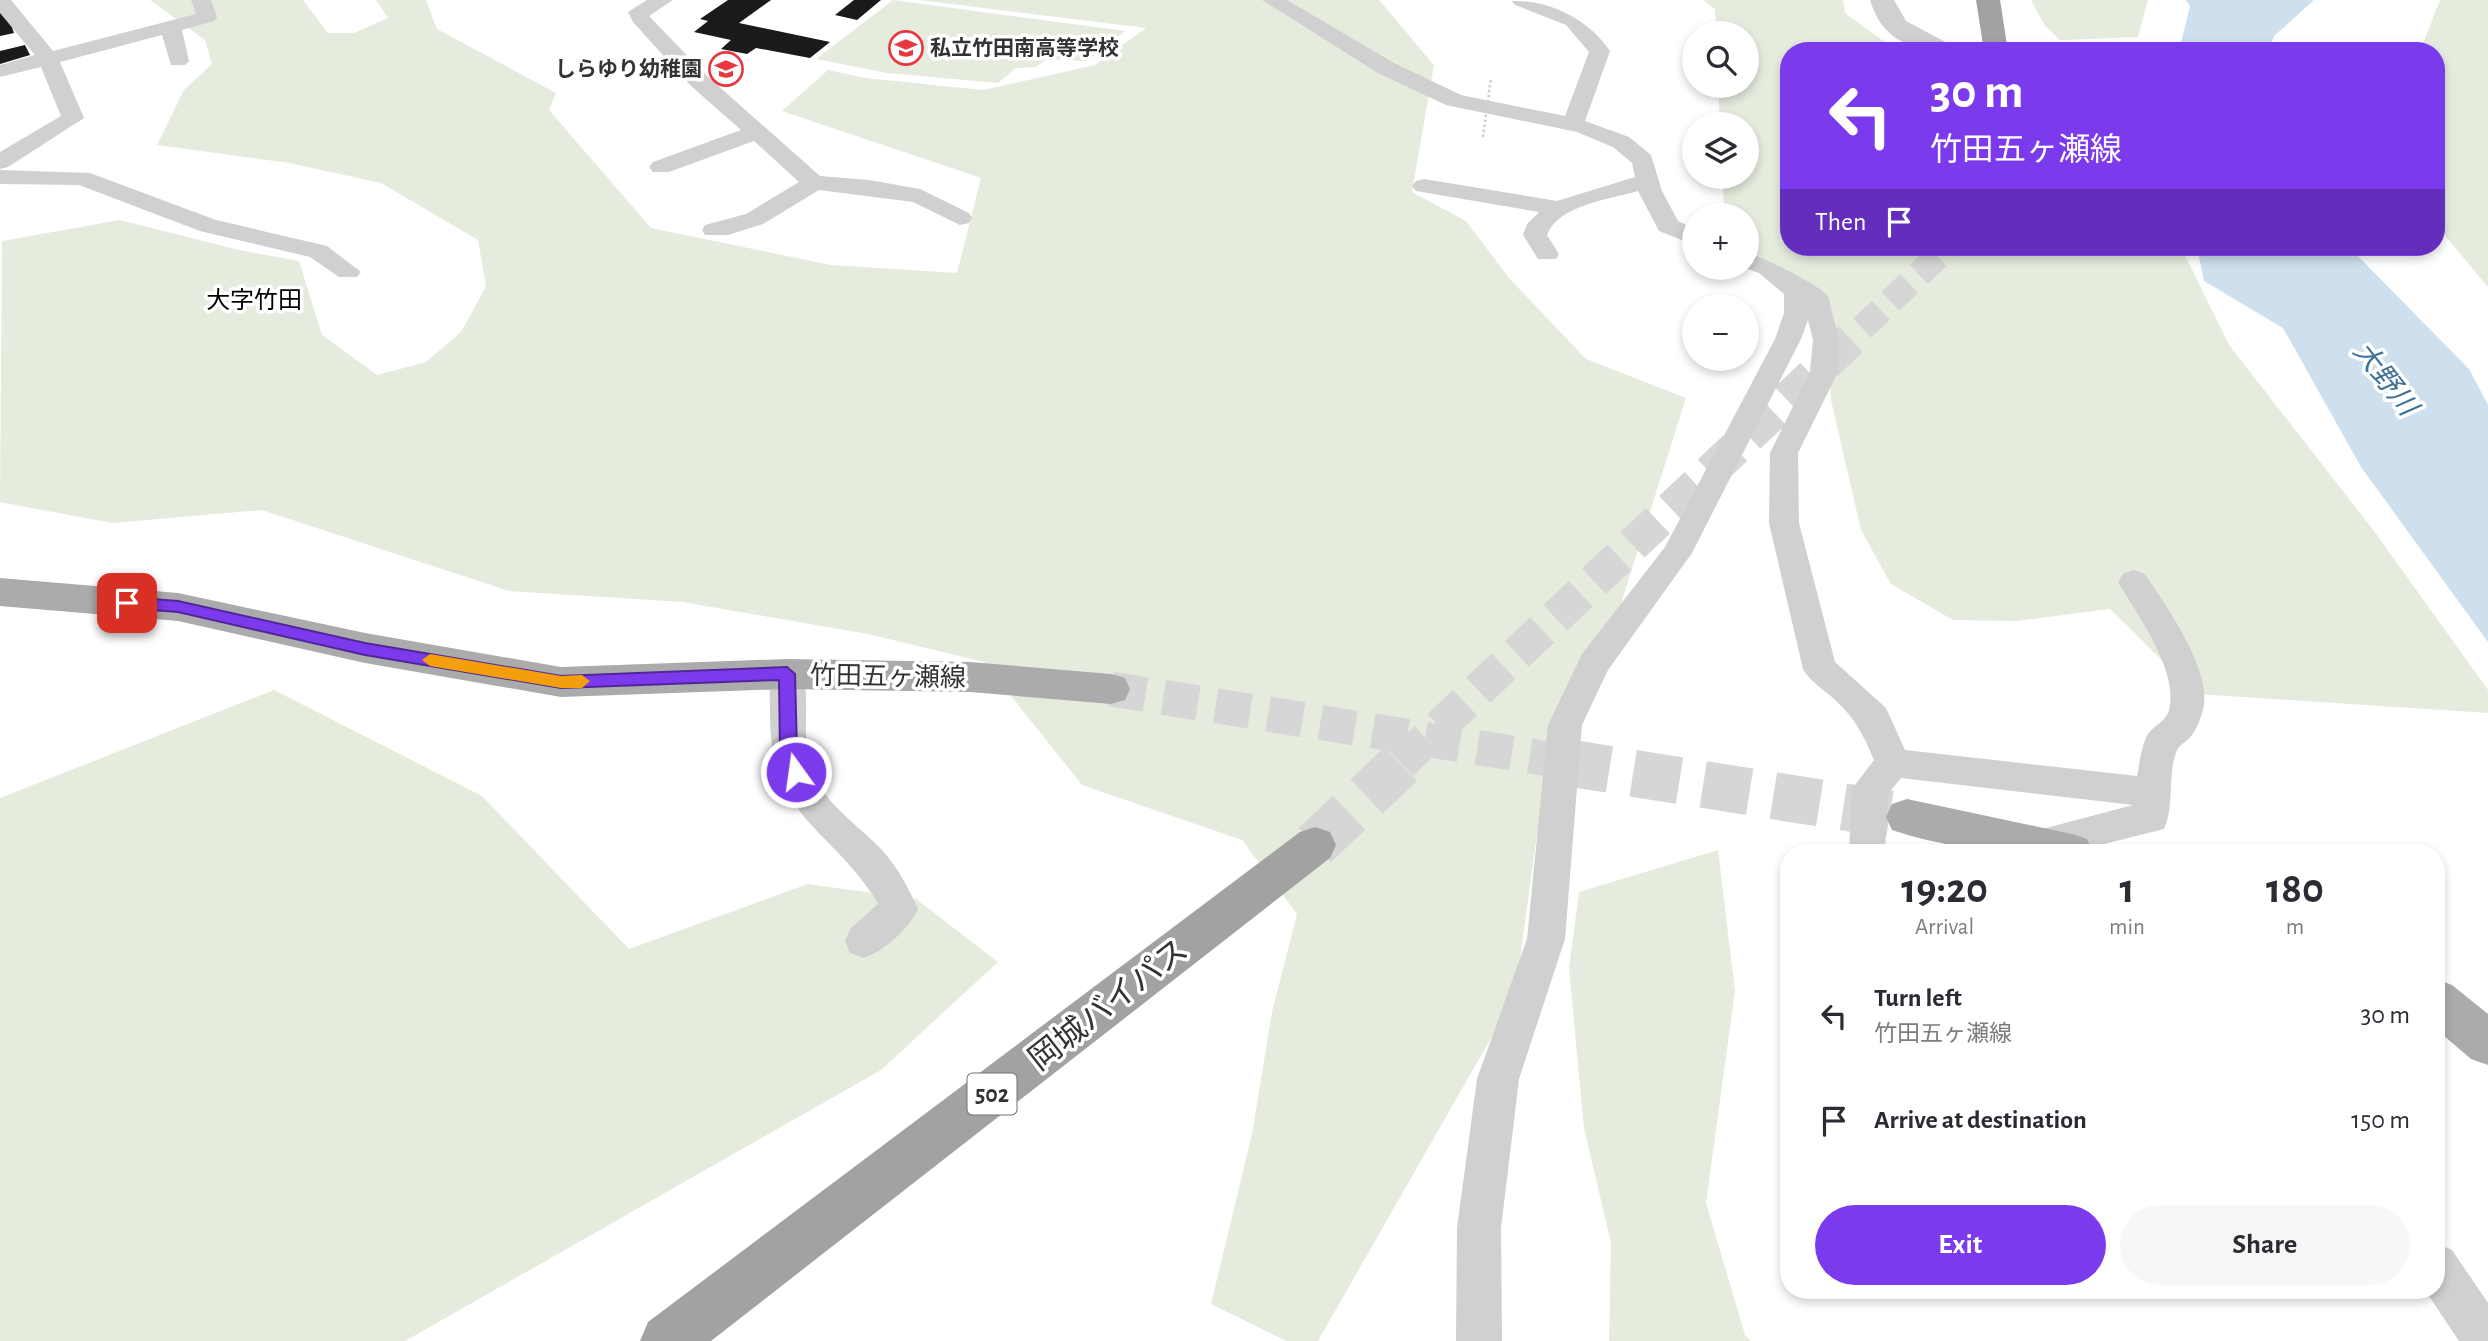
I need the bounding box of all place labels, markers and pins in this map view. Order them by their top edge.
school or university icon: 私立竹田南高等学校 [887,29,925,67]
place label: 私立竹田南高等学校 [930,37,1119,59]
school or university icon: しらゆり幼稚園 [707,50,745,88]
place label: しらゆり幼稚園 [555,58,702,80]
pin [97,573,157,633]

